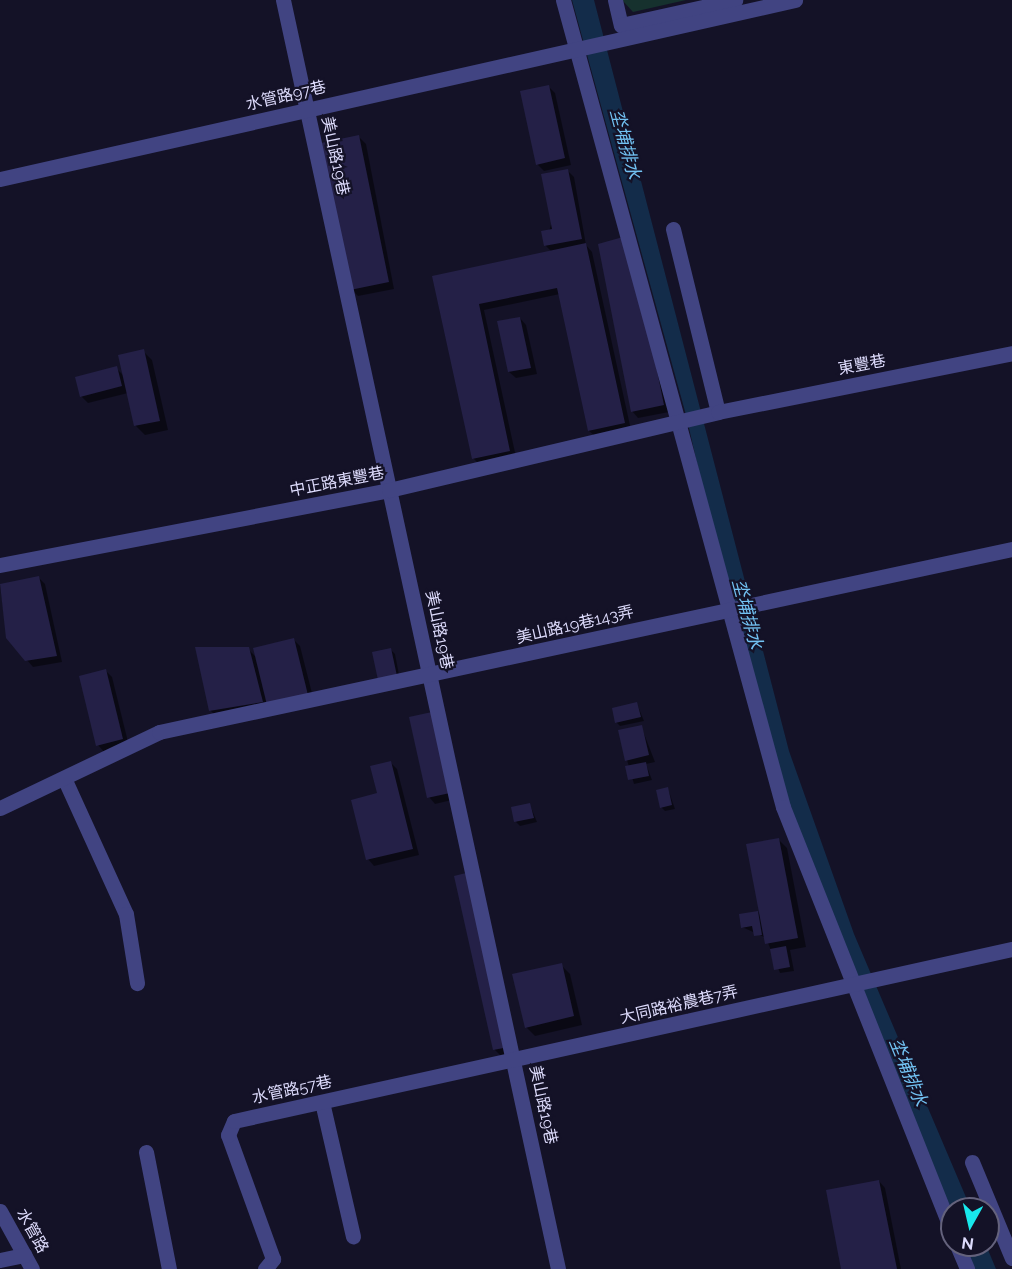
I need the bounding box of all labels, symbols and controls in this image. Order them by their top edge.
street label: 水管路97巷 [244,77,328,115]
water label: 坔埔排水 [605,106,645,182]
street label: 美山路19巷 [317,115,353,197]
street label: 東豐巷 [837,351,887,379]
street label: 中正路東豐巷 [288,463,386,501]
water label: 坔埔排水 [727,576,767,652]
street label: 美山路19巷 [421,589,457,671]
street label: 美山路19巷143弄 [514,602,636,648]
street label: 大同路裕農巷7弄 [618,982,740,1028]
water label: 坔埔排水 [885,1035,931,1109]
street label: 美山路19巷 [525,1064,561,1146]
street label: 水管路57巷 [250,1072,334,1108]
north arrow [940,1197,1000,1257]
street label: 水管路 [12,1205,52,1257]
text: N [960,1233,975,1254]

